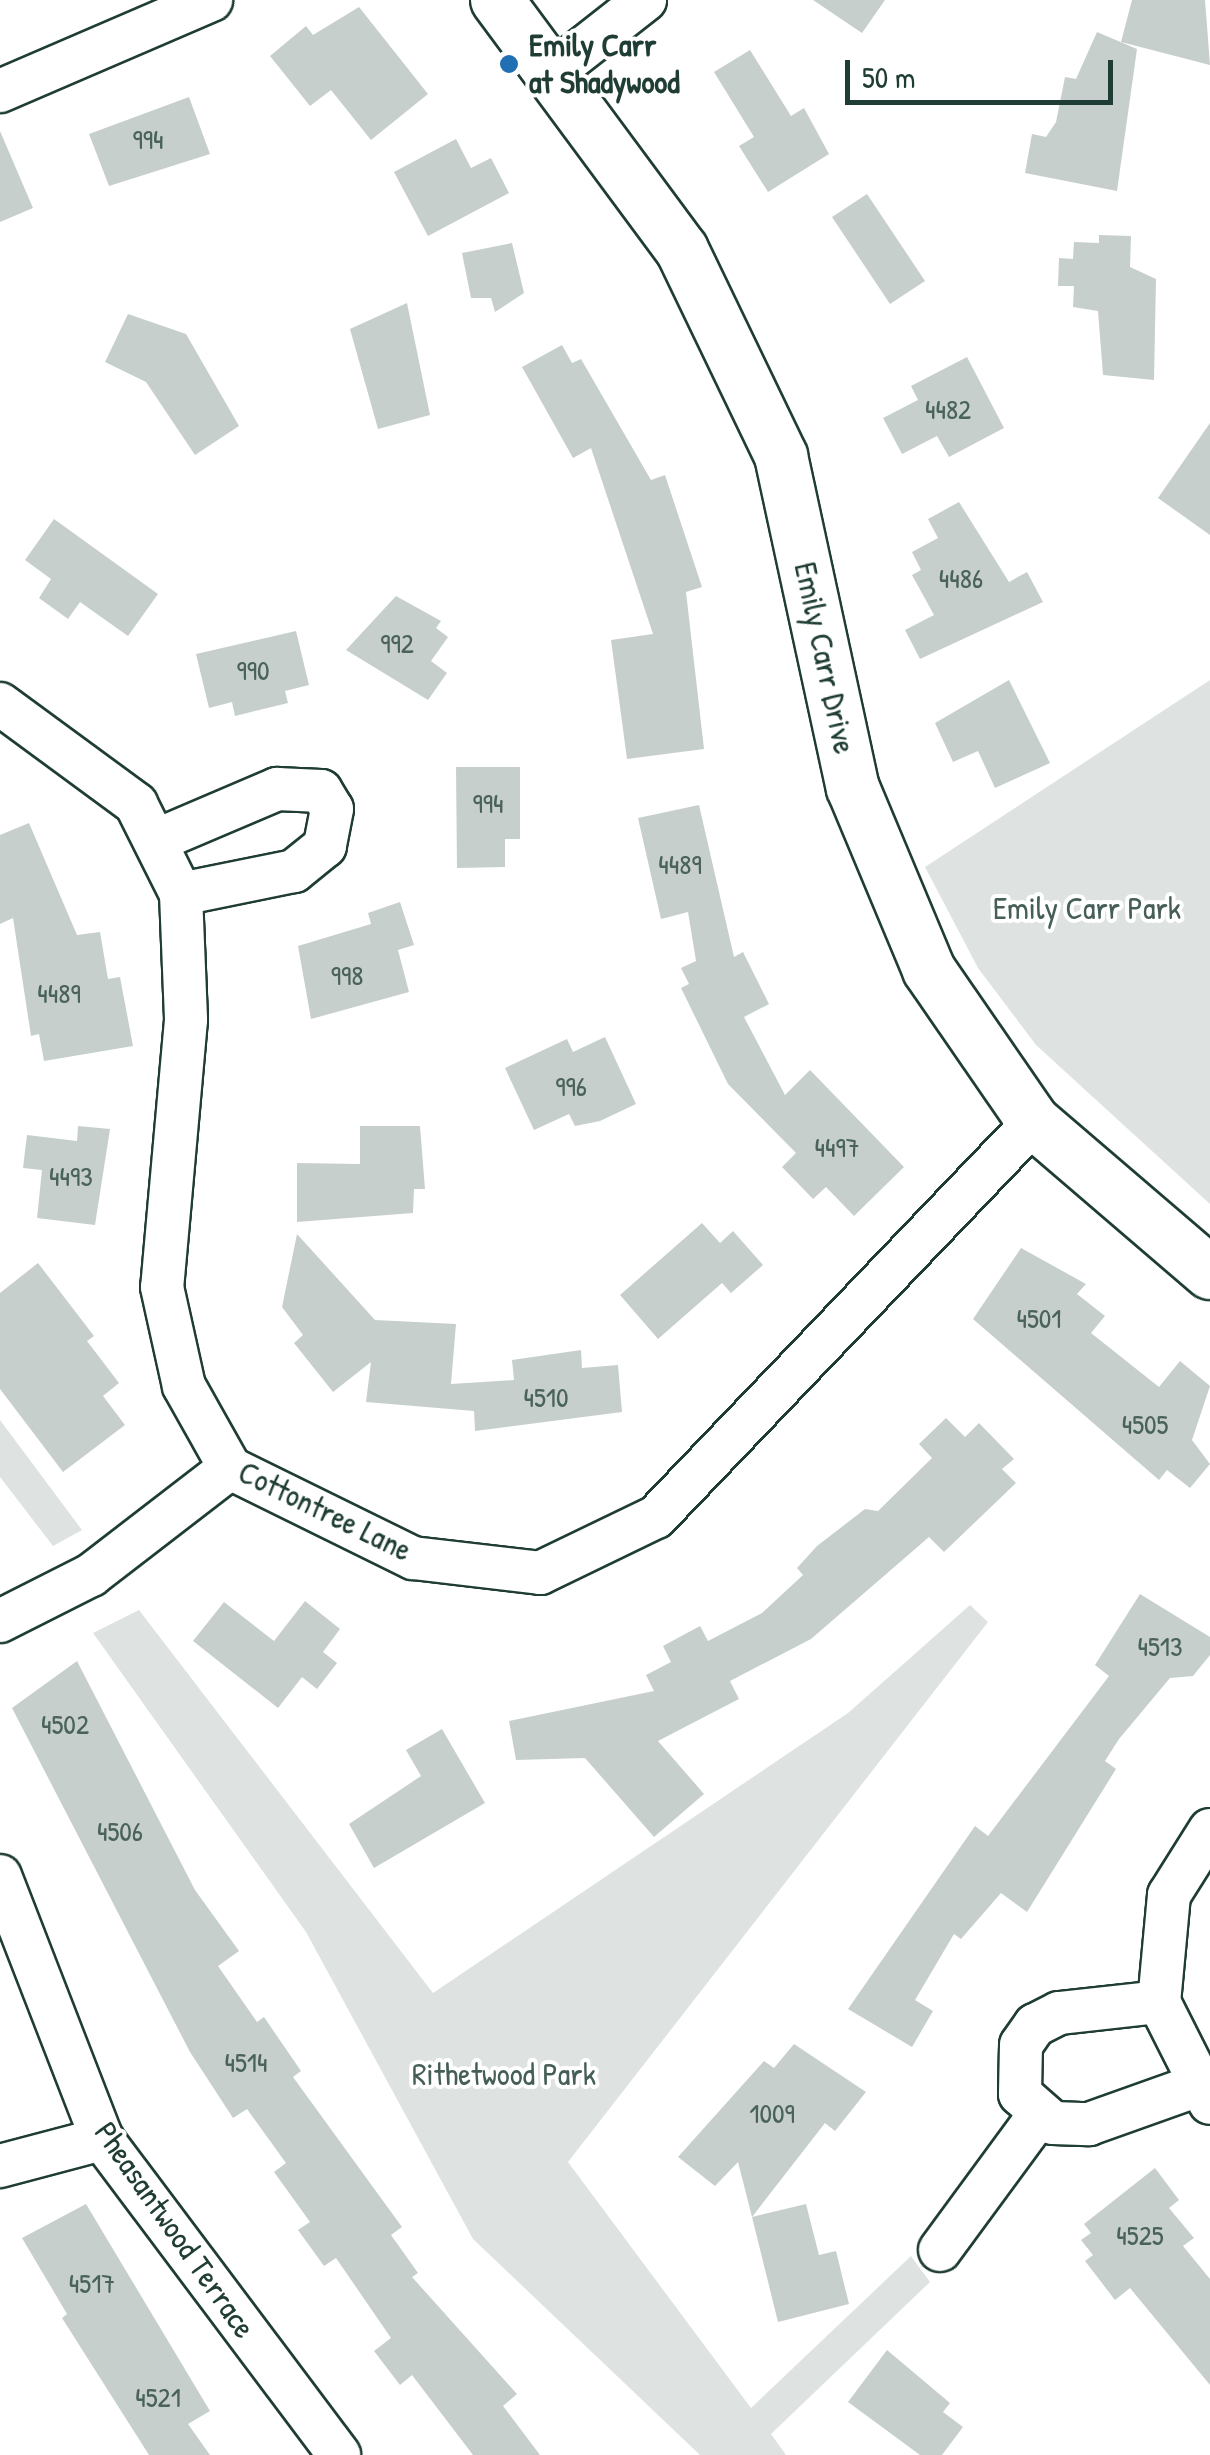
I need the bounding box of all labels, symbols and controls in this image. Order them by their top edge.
place label: Emily Carr at Shadywood [529,27,680,102]
scale bar [850,40,1118,102]
marker: Emily Carr at Shadywood [498,53,520,75]
text: 50 m [862,57,915,97]
house number: 994 [132,122,164,156]
house number: 4482 [925,392,971,426]
street label: Emily Carr Drive [786,559,864,757]
house number: 4486 [939,561,983,595]
house number: 992 [380,626,414,660]
house number: 990 [236,653,270,687]
house number: 994 [472,786,504,820]
house number: 4489 [658,847,702,881]
park label: Emily Carr Park [993,889,1181,927]
house number: 998 [331,958,363,992]
house number: 4489 [37,976,81,1010]
house number: 996 [555,1069,587,1103]
house number: 4497 [814,1130,860,1164]
house number: 4493 [49,1159,93,1193]
house number: 4501 [1016,1301,1062,1335]
house number: 4510 [523,1380,569,1414]
house number: 4505 [1122,1407,1168,1441]
street label: Cottontree Lane [232,1453,418,1569]
house number: 4513 [1137,1629,1183,1663]
house number: 4502 [41,1707,89,1741]
house number: 4506 [97,1814,143,1848]
house number: 4514 [224,2045,268,2079]
park label: Rithetwood Park [412,2055,596,2093]
house number: 1009 [749,2096,795,2130]
street label: Pheasantwood Terrace [86,2115,264,2345]
house number: 4525 [1116,2218,1164,2252]
house number: 4517 [69,2266,115,2300]
house number: 4521 [135,2380,181,2414]

